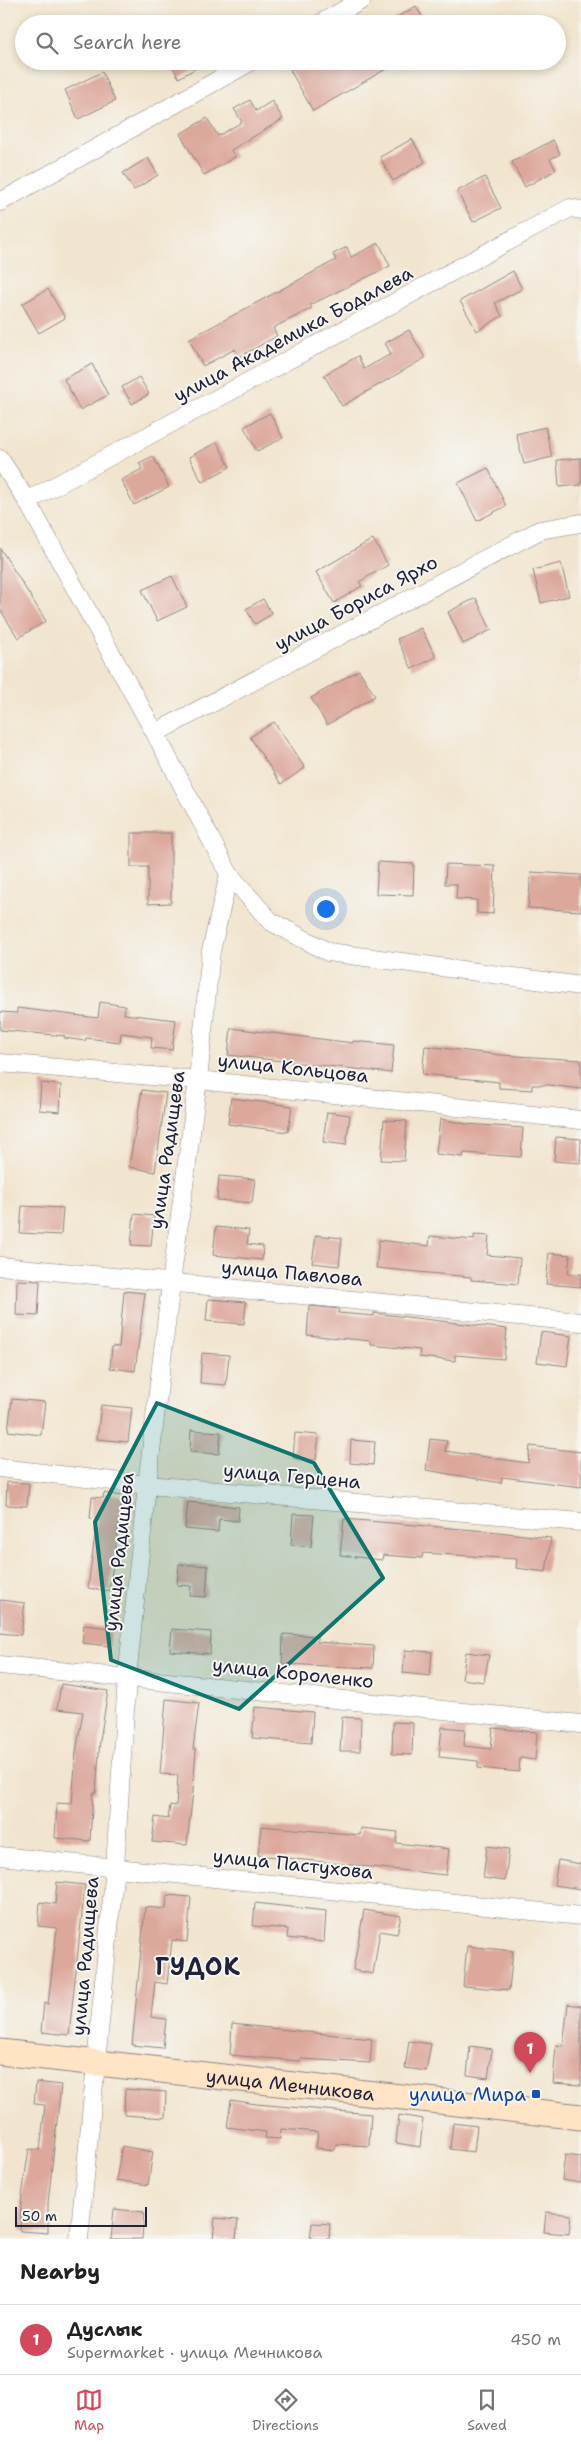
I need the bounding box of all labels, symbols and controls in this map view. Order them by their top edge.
search box [15,15,566,70]
icon: search [33,29,61,57]
text: Search here [73,30,182,55]
street label: улица Академика Бодалева [169,260,417,408]
street label: улица Бориса Ярхо [270,549,442,657]
your location [313,896,339,922]
street label: улица Кольцова [216,1048,370,1088]
street label: улица Радищева [144,1069,191,1231]
street label: улица Павлова [220,1254,364,1292]
street label: улица Герцена [222,1458,362,1494]
street label: улица Радищева [98,1471,140,1633]
street label: улица Короленко [211,1652,375,1694]
street label: улица Пастухова [212,1843,375,1885]
street label: улица Радищева [66,1875,104,2037]
district label: ГУДОК [155,1951,241,1983]
pin: 1 [514,2032,546,2073]
street label: улица Мечникова [205,2063,376,2106]
place label: улица Мира [409,2082,526,2107]
marker: улица Мира [530,2088,542,2100]
scale bar [15,2204,148,2227]
text: 50 m [22,2207,57,2225]
text: Nearby [20,2258,100,2286]
text: Дуслык [67,2317,142,2342]
text: 1 [32,2329,40,2350]
text: 450 m [510,2329,561,2350]
text: Supermarket · улица Мечникова [67,2342,323,2363]
tab: Map [74,2386,104,2434]
tab: Directions [252,2386,319,2434]
tab: Saved [467,2386,507,2434]

